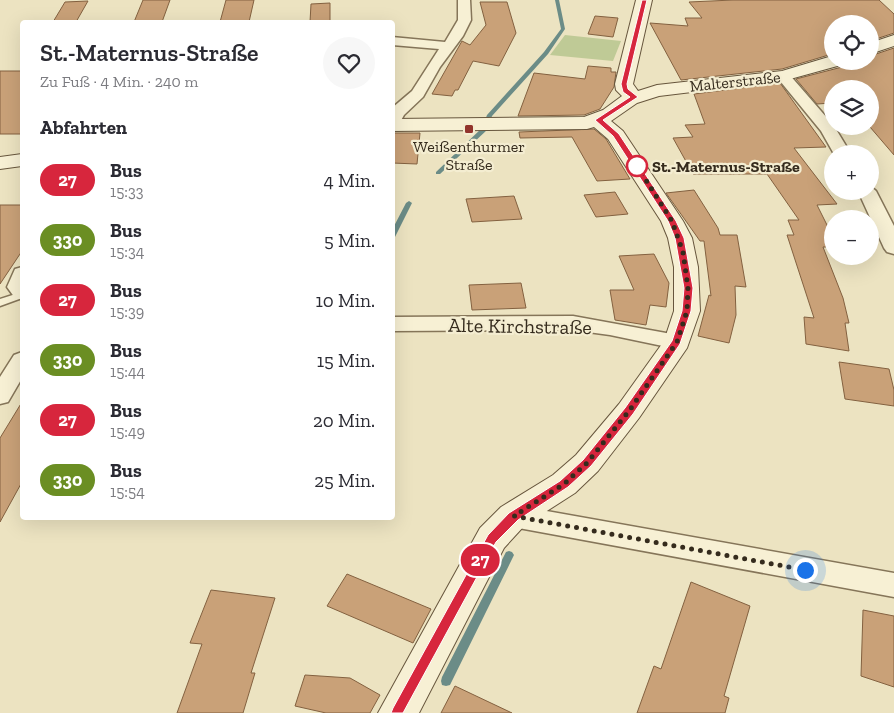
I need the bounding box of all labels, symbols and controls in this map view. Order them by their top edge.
map controls [824,15,879,265]
button: locate [824,15,879,70]
button: heart [323,37,375,89]
text: St.-Maternus-Straße [40,38,259,67]
street label: Malterstraße [689,67,782,96]
text: Zu Fuß · 4 Min. · 240 m [40,72,198,91]
button: layers [824,80,879,135]
text: Abfahrten [40,116,127,139]
marker: Weißenthurmer Straße [463,123,475,135]
place label: Weißenthurmer Straße [413,137,525,174]
button: + [824,145,879,200]
marker: St.-Maternus-Straße [626,155,648,177]
place label: St.-Maternus-Straße [652,157,800,176]
text: Bus [110,159,142,182]
text: 27 [58,169,77,191]
text: 4 Min. [323,169,375,192]
text: 15:33 [110,182,144,201]
button: − [824,210,879,265]
text: Bus [110,219,142,242]
text: 330 [53,229,82,251]
text: 5 Min. [324,229,375,252]
text: 15:34 [110,242,144,261]
text: Bus [110,279,142,302]
text: 27 [58,289,77,311]
text: 10 Min. [315,289,375,312]
text: 15:39 [110,302,144,321]
street label: Alte Kirchstraße [448,313,592,339]
text: Bus [110,339,142,362]
text: 330 [53,349,82,371]
text: 15 Min. [317,349,375,372]
text: 15:44 [110,362,145,381]
text: Bus [110,399,142,422]
text: 27 [58,409,77,431]
text: 20 Min. [313,409,375,432]
text: 15:49 [110,422,145,441]
text: Bus [110,459,142,482]
text: 330 [53,469,82,491]
text: 25 Min. [314,469,375,492]
text: 15:54 [110,482,145,501]
line badge: 27 [458,544,502,576]
text: 27 [471,549,489,571]
your location [793,558,818,583]

